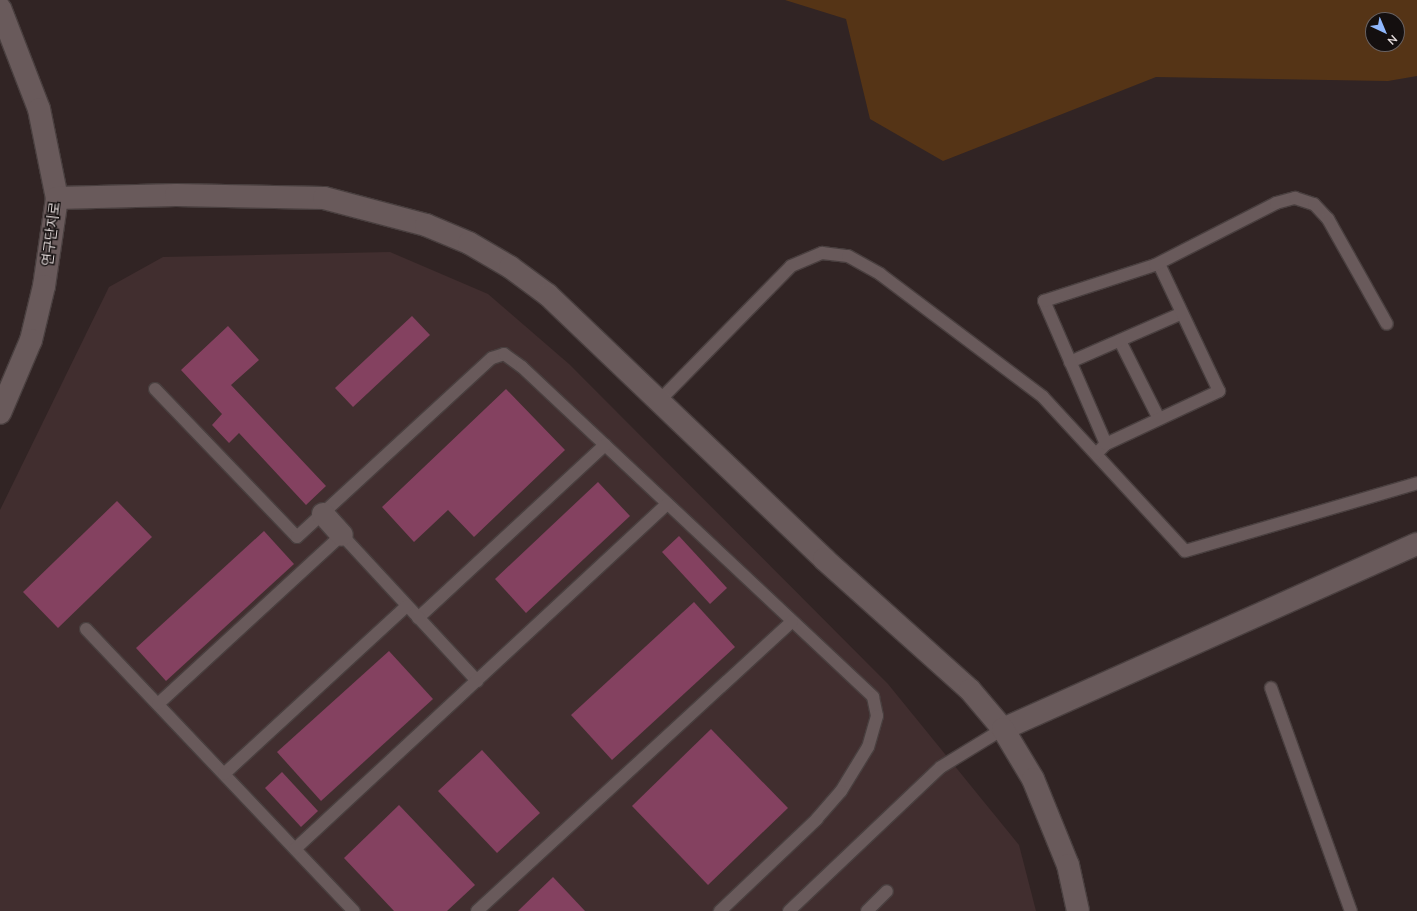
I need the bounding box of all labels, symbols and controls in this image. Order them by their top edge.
north arrow [1365,12,1405,52]
text: N [1385,32,1400,48]
street label: 연구단지로 [39,201,63,267]

